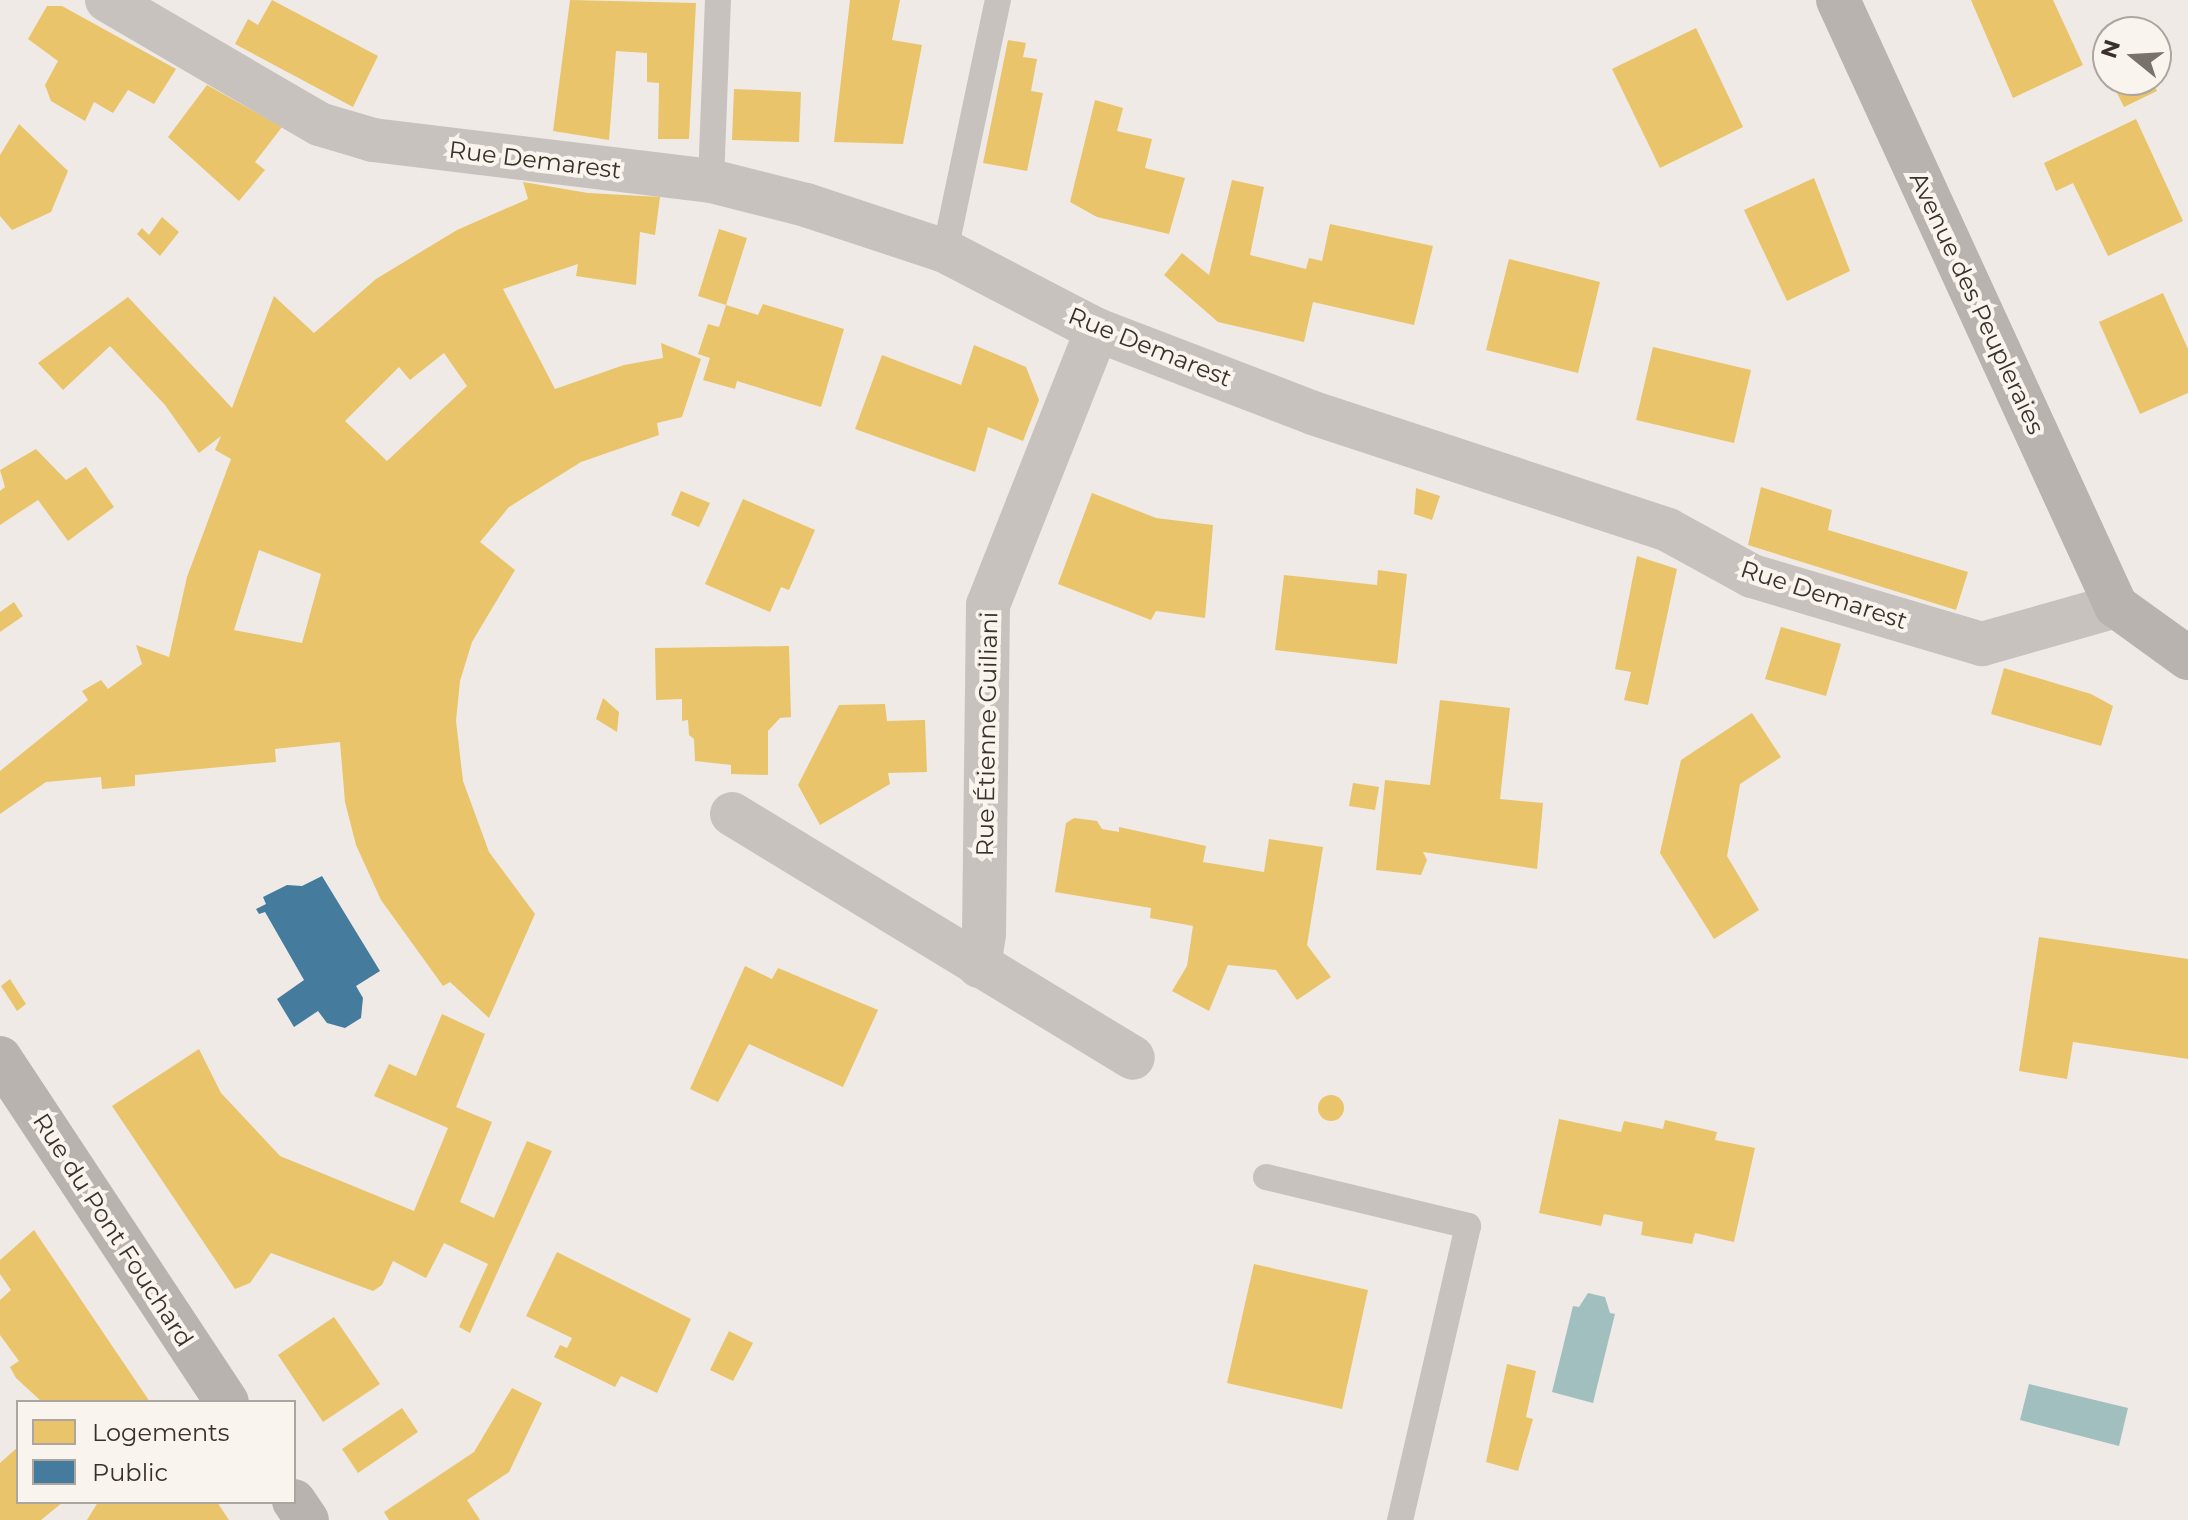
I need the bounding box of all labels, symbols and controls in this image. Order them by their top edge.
north arrow [2092,16,2172,96]
text: N [2095,36,2126,62]
street label: Rue Demarest [447,135,623,185]
street label: Avenue des Peupleraies [1904,167,2050,439]
street label: Rue Demarest [1064,301,1236,393]
street label: Rue Demarest [1737,555,1911,635]
street label: Rue Étienne Guiliani [970,611,1004,857]
street label: Rue du Pont Fouchard [27,1108,199,1352]
legend [16,1400,296,1504]
text: Logements [92,1418,230,1447]
text: Public [92,1458,168,1487]

